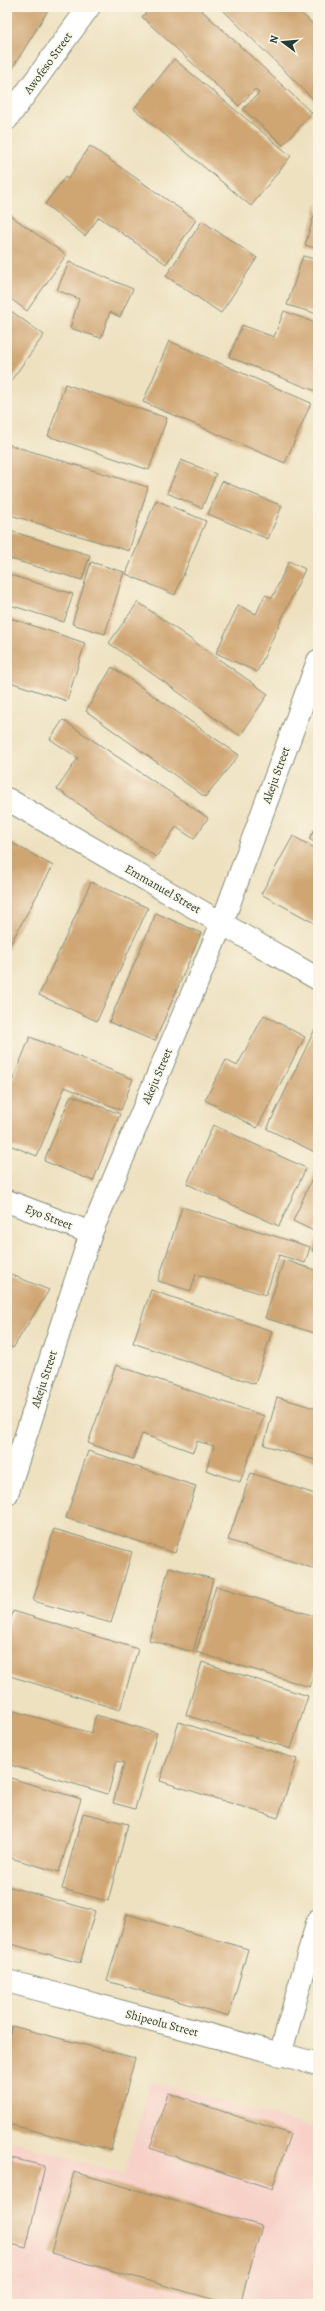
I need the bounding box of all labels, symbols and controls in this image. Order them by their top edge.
north arrow [263,22,303,62]
street label: Awofeso Street [20,29,76,98]
text: N [266,33,282,45]
street label: Akeju Street [258,744,294,807]
street label: Emmanuel Street [122,861,204,917]
street label: Akeju Street [138,1046,176,1107]
street label: Eyo Street [23,1201,75,1233]
street label: Akeju Street [27,1348,61,1411]
street label: Shipeolu Street [124,2006,200,2040]

